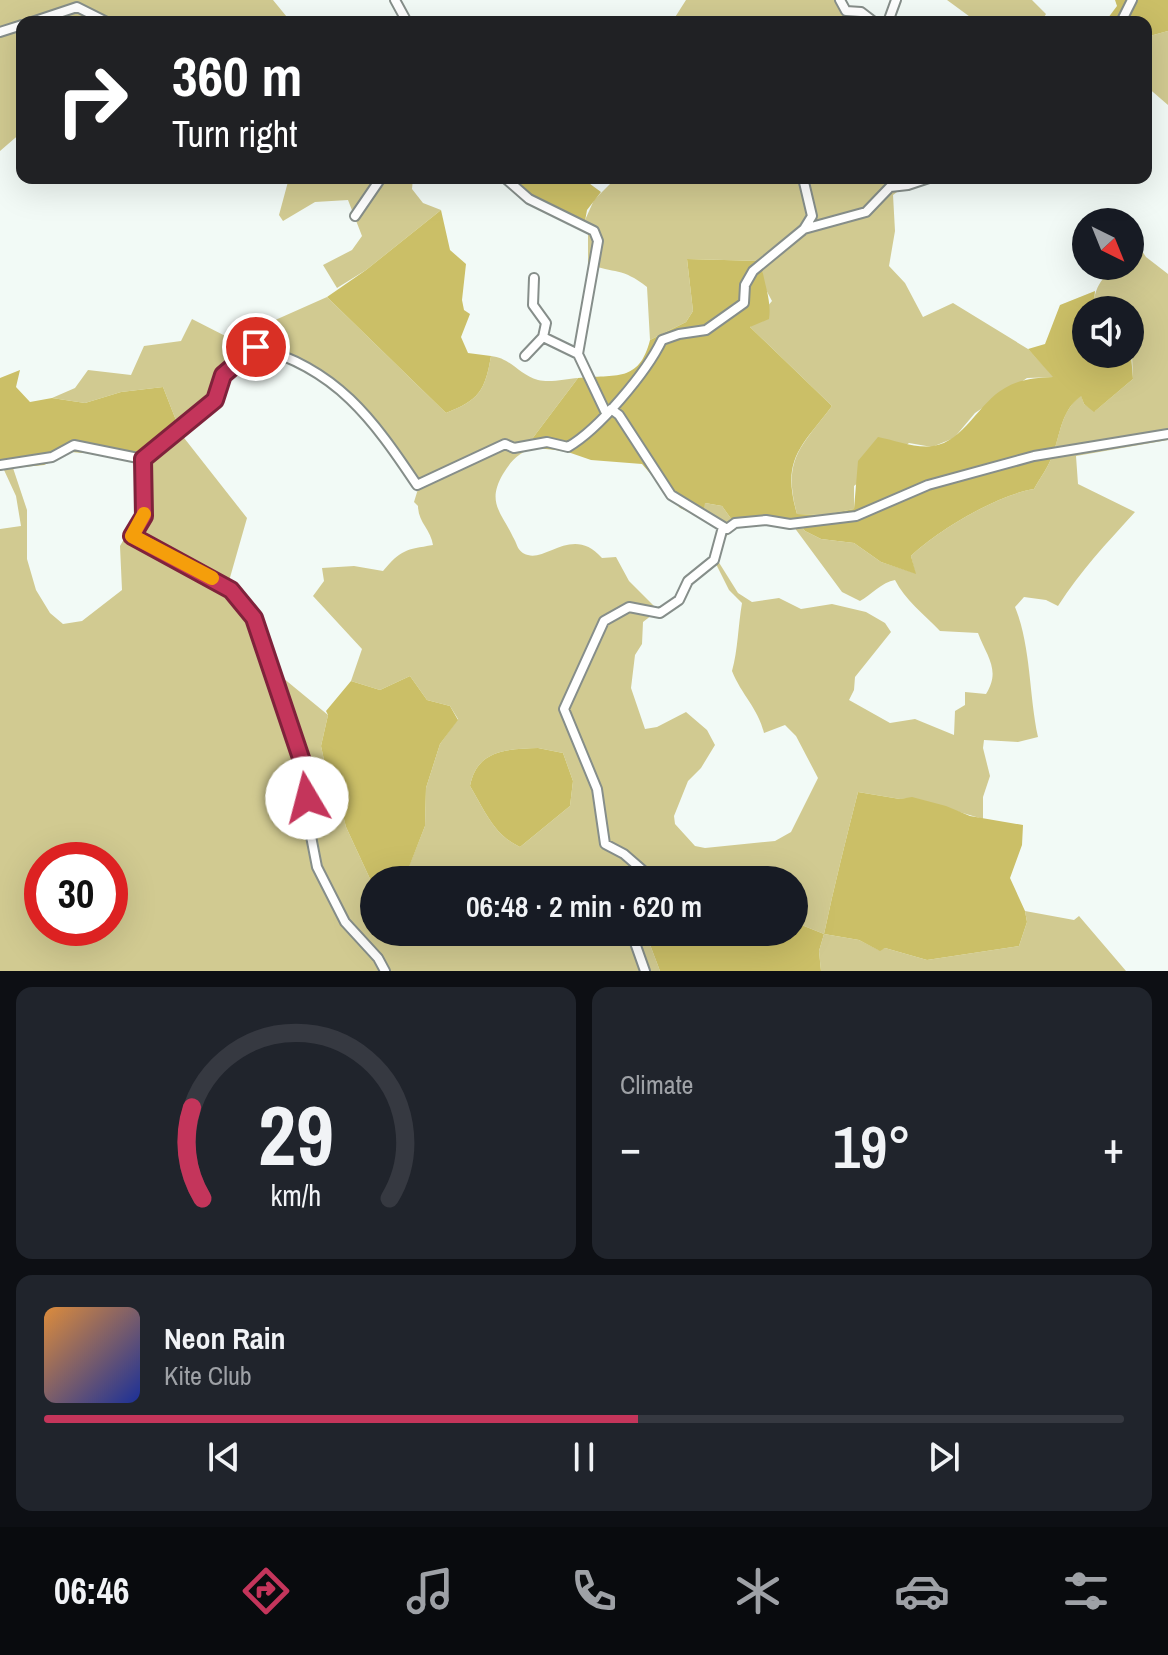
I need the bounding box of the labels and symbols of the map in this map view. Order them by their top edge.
north arrow [1072,208,1144,280]
pin [222,313,290,381]
position arrow [265,756,349,840]
speed limit sign: 30 [24,842,128,946]

